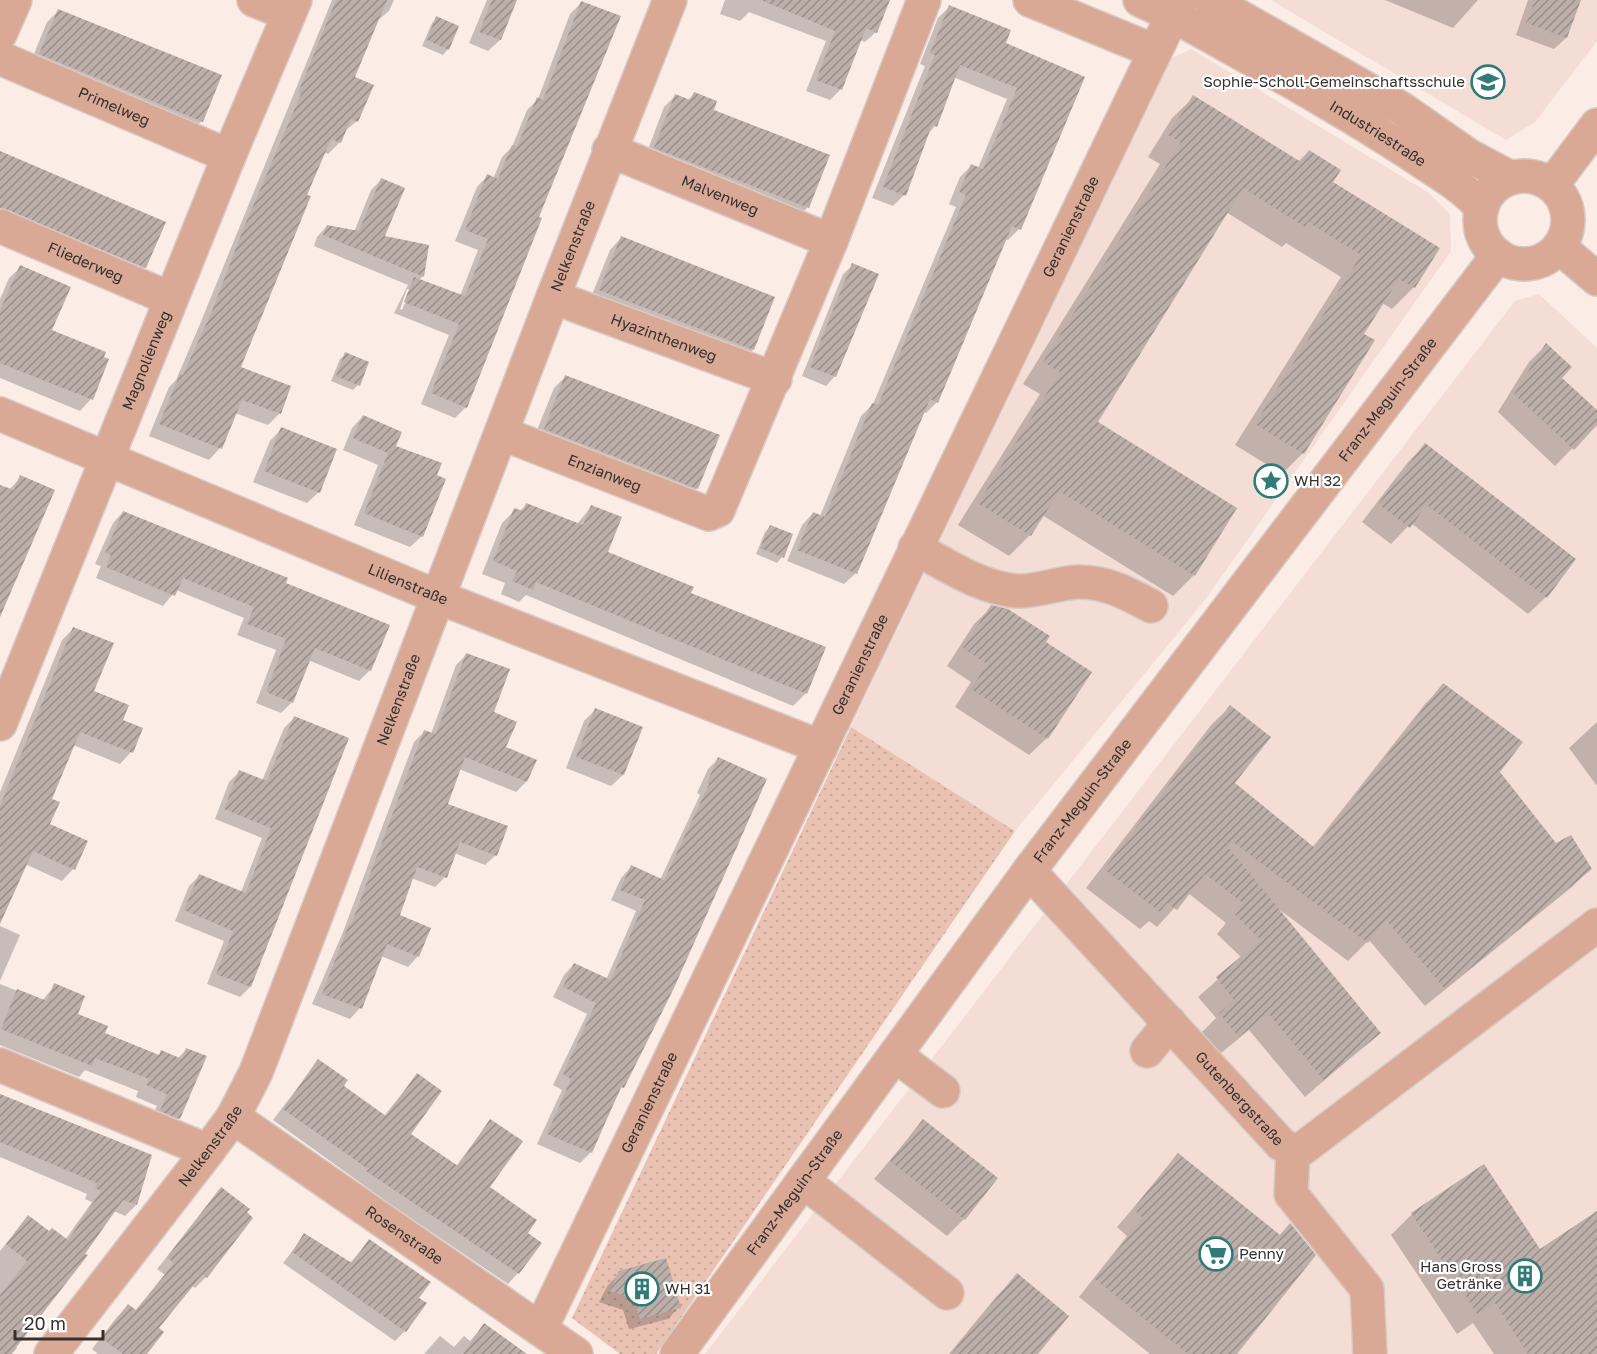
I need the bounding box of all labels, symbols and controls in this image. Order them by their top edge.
school or university icon: Sophie-Scholl-Gemeinschaftsschule [1470,64,1506,100]
place label: Sophie-Scholl-Gemeinschaftsschule [1203,72,1465,90]
street label: Primelweg [76,83,153,129]
street label: Industriestraße [1327,96,1430,170]
street label: Malvenweg [679,171,762,218]
street label: Geranienstraße [1038,173,1102,280]
street label: Nelkenstraße [546,197,598,294]
street label: Fliederweg [45,238,126,286]
street label: Magnolienweg [118,308,174,412]
street label: Hyazinthenweg [609,309,719,365]
street label: Franz-Meguin-Straße [1334,333,1440,465]
street label: Enzianweg [565,450,644,495]
place icon: WH 32 [1253,463,1289,499]
place label: WH 32 [1294,471,1341,489]
street label: Lilienstraße [366,559,451,608]
street label: Geranienstraße [827,611,891,718]
street label: Nelkenstraße [372,651,424,748]
street label: Franz-Meguin-Straße [1029,734,1135,866]
street label: Gutenbergstraße [1192,1047,1288,1149]
street label: Geranienstraße [616,1048,681,1156]
street label: Nelkenstraße [174,1102,245,1190]
street label: Franz-Meguin-Straße [742,1125,846,1258]
street label: Rosenstraße [362,1201,447,1268]
supermarket icon: Penny [1198,1236,1234,1272]
place label: Penny [1239,1244,1285,1262]
place label: Hans Gross Getränke [1420,1257,1502,1292]
building icon: Hans Gross Getränke [1507,1258,1543,1294]
building icon: WH 31 [624,1271,660,1307]
place label: WH 31 [665,1279,711,1297]
scale bar [15,1303,104,1341]
text: 20 m [24,1312,66,1334]

